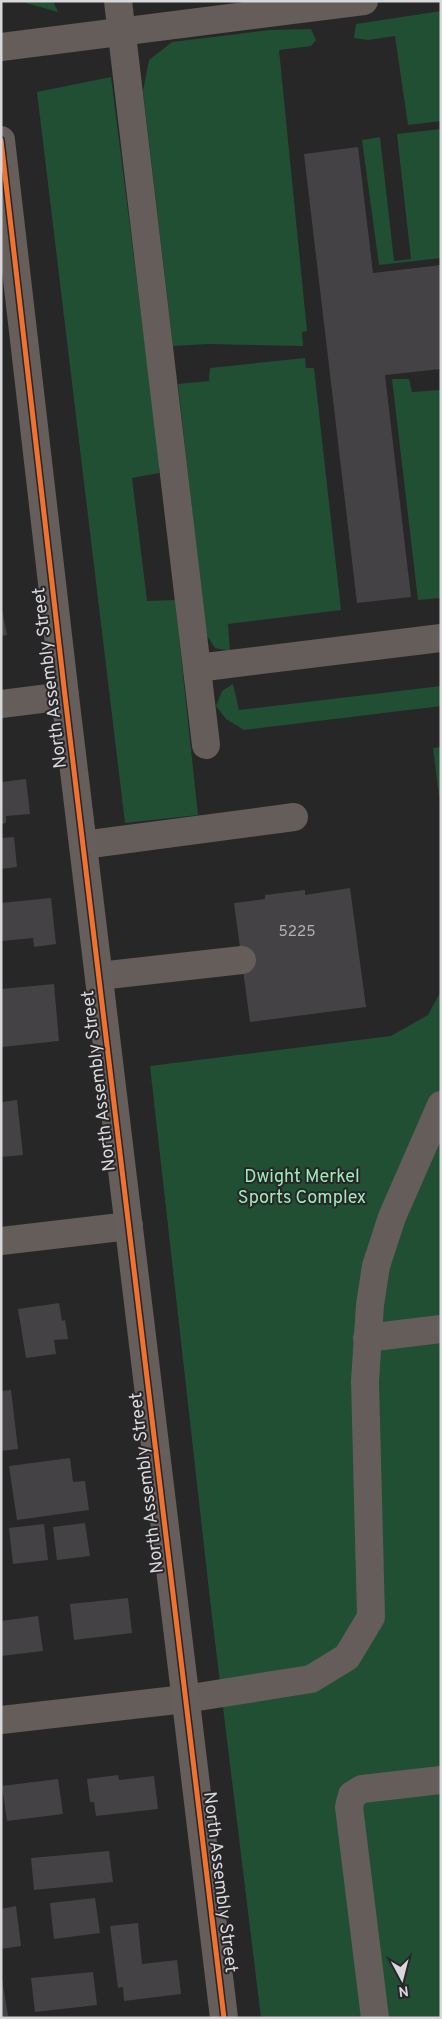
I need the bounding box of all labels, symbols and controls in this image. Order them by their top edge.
street label: North Assembly Street [28,586,73,770]
house number: 5225 [279,923,315,942]
street label: North Assembly Street [77,989,122,1173]
park label: Dwight Merkel Sports Complex [238,1166,366,1210]
street label: North Assembly Street [125,1391,170,1575]
street label: North Assembly Street [197,1790,242,1974]
north arrow [377,1954,427,2004]
text: N [397,1981,409,1999]

